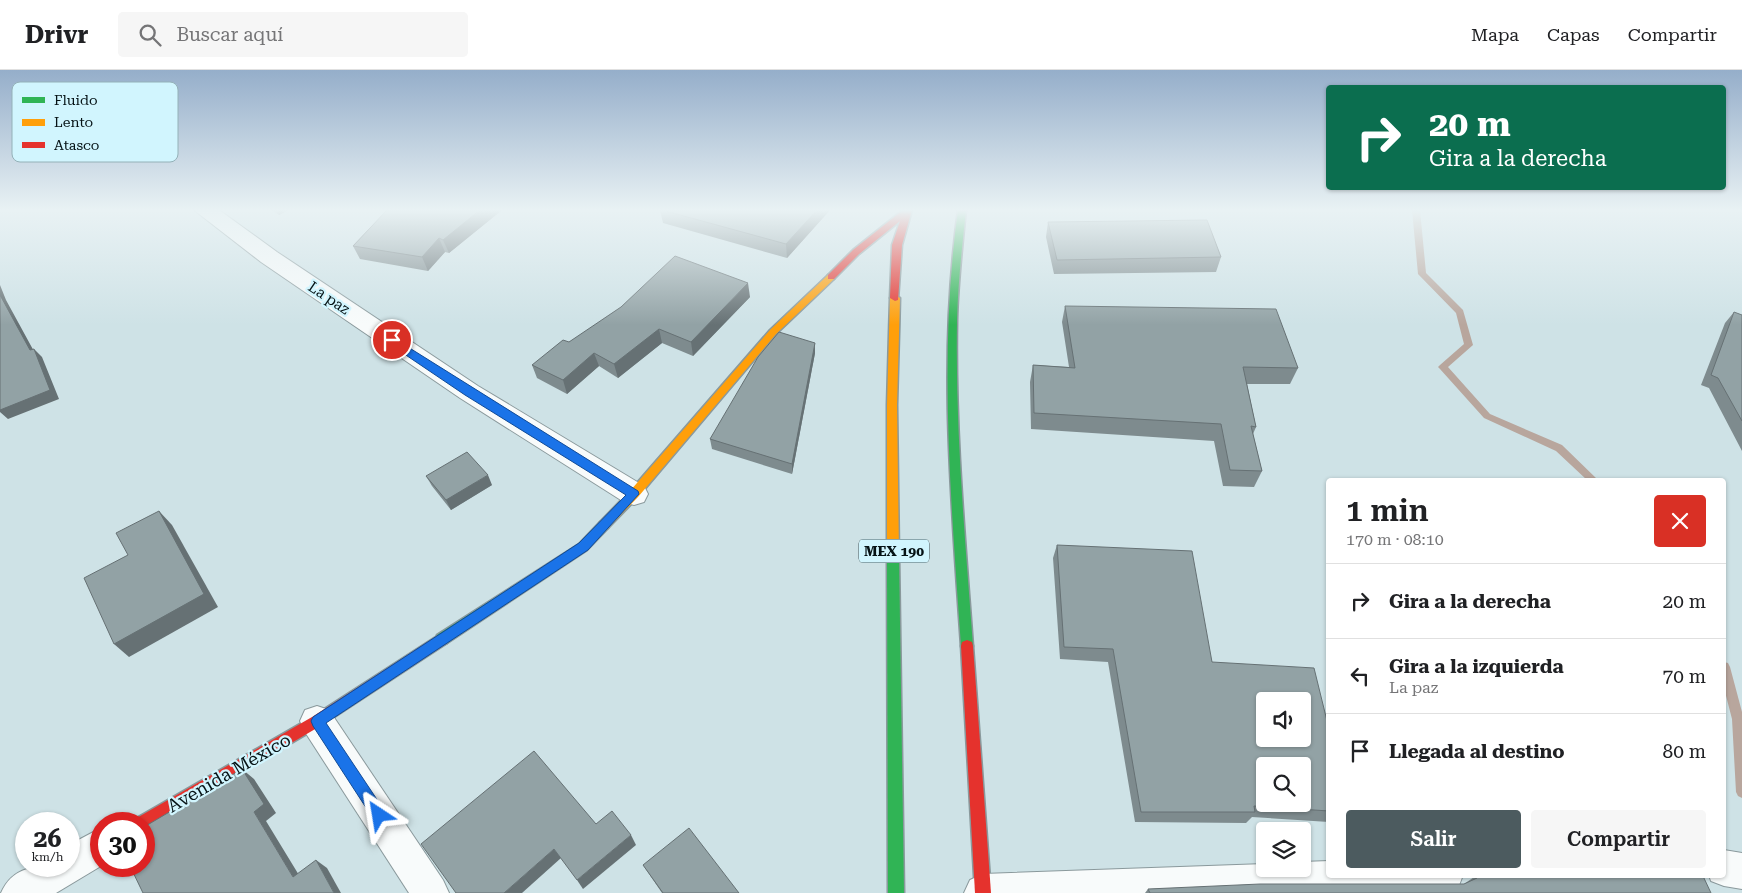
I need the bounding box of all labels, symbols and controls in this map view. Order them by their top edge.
search box [118,12,468,57]
text: Drivr [25,21,88,49]
icon: search [136,21,164,49]
text: Buscar aquí [176,23,283,46]
text: Mapa [1471,24,1519,45]
text: Capas [1547,24,1600,45]
text: Compartir [1628,24,1717,45]
legend [12,82,178,162]
text: Fluido [54,92,98,108]
text: 20 m [1429,104,1511,145]
icon: right [1346,105,1411,170]
text: Lento [54,114,93,130]
text: Atasco [54,137,99,153]
text: Gira a la derecha [1429,146,1607,171]
street label: La paz [305,278,353,318]
pin [371,319,413,361]
icon: arrive [378,326,406,354]
text: 1 min [1346,493,1429,528]
button: close [1654,495,1706,547]
text: 170 m · 08:10 [1346,530,1444,549]
road number: MEX 190 [859,540,929,562]
icon: right [1346,587,1374,615]
text: Gira a la derecha [1389,590,1551,613]
text: 20 m [1663,590,1706,613]
text: Gira a la izquierda [1389,655,1564,678]
icon: left [1346,662,1374,690]
text: 70 m [1663,665,1706,688]
text: La paz [1389,678,1438,697]
map controls [1256,692,1311,877]
button: sound [1256,692,1311,747]
street label: Avenida México [163,729,294,816]
icon: arrive [1346,737,1374,765]
text: Llegada al destino [1389,740,1565,763]
text: 80 m [1663,740,1706,763]
button: search [1256,757,1311,812]
position arrow [352,788,404,840]
button: Salir [1346,810,1521,868]
button: Compartir [1531,810,1706,868]
speed limit sign: 30 [90,812,155,877]
button: layers [1256,822,1311,877]
text: 26 [33,824,62,853]
text: km/h [31,850,64,864]

